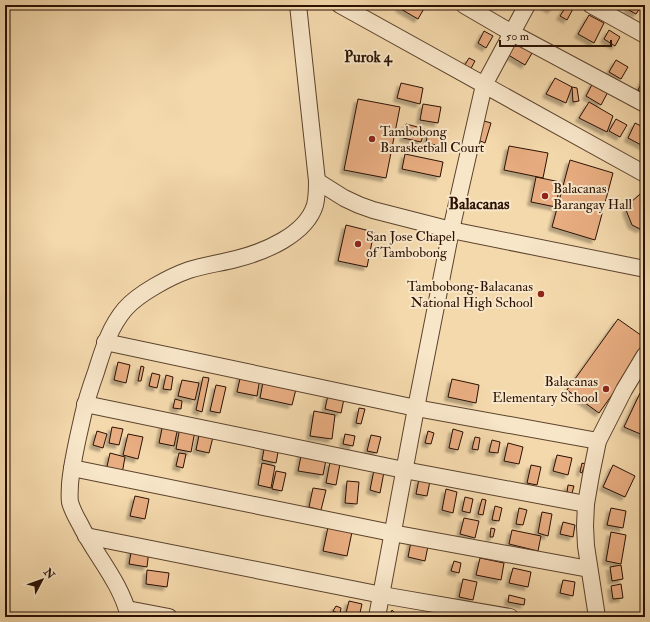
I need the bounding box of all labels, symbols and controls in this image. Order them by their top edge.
scale bar [500,22,611,48]
text: 50 m [506,29,530,44]
district label: Purok 4 [344,48,393,67]
place label: Tambobong Barasketball Court [380,123,485,156]
marker: Tambobong Barasketball Court [367,134,377,144]
place label: Balacanas Barangay Hall [553,180,633,214]
marker: Balacanas Barangay Hall [540,191,550,201]
district label: Balacanas [448,194,510,214]
place label: San Jose Chapel of Tambobong [366,228,456,261]
marker: San Jose Chapel of Tambobong [353,239,363,249]
place label: Tambobong-Balacanas National High School [407,278,533,311]
marker: Tambobong-Balacanas National High School [536,289,546,299]
place label: Balacanas Elementary School [492,373,598,407]
marker: Balacanas Elementary School [601,384,611,394]
north arrow [22,560,62,600]
text: N [40,565,58,583]

